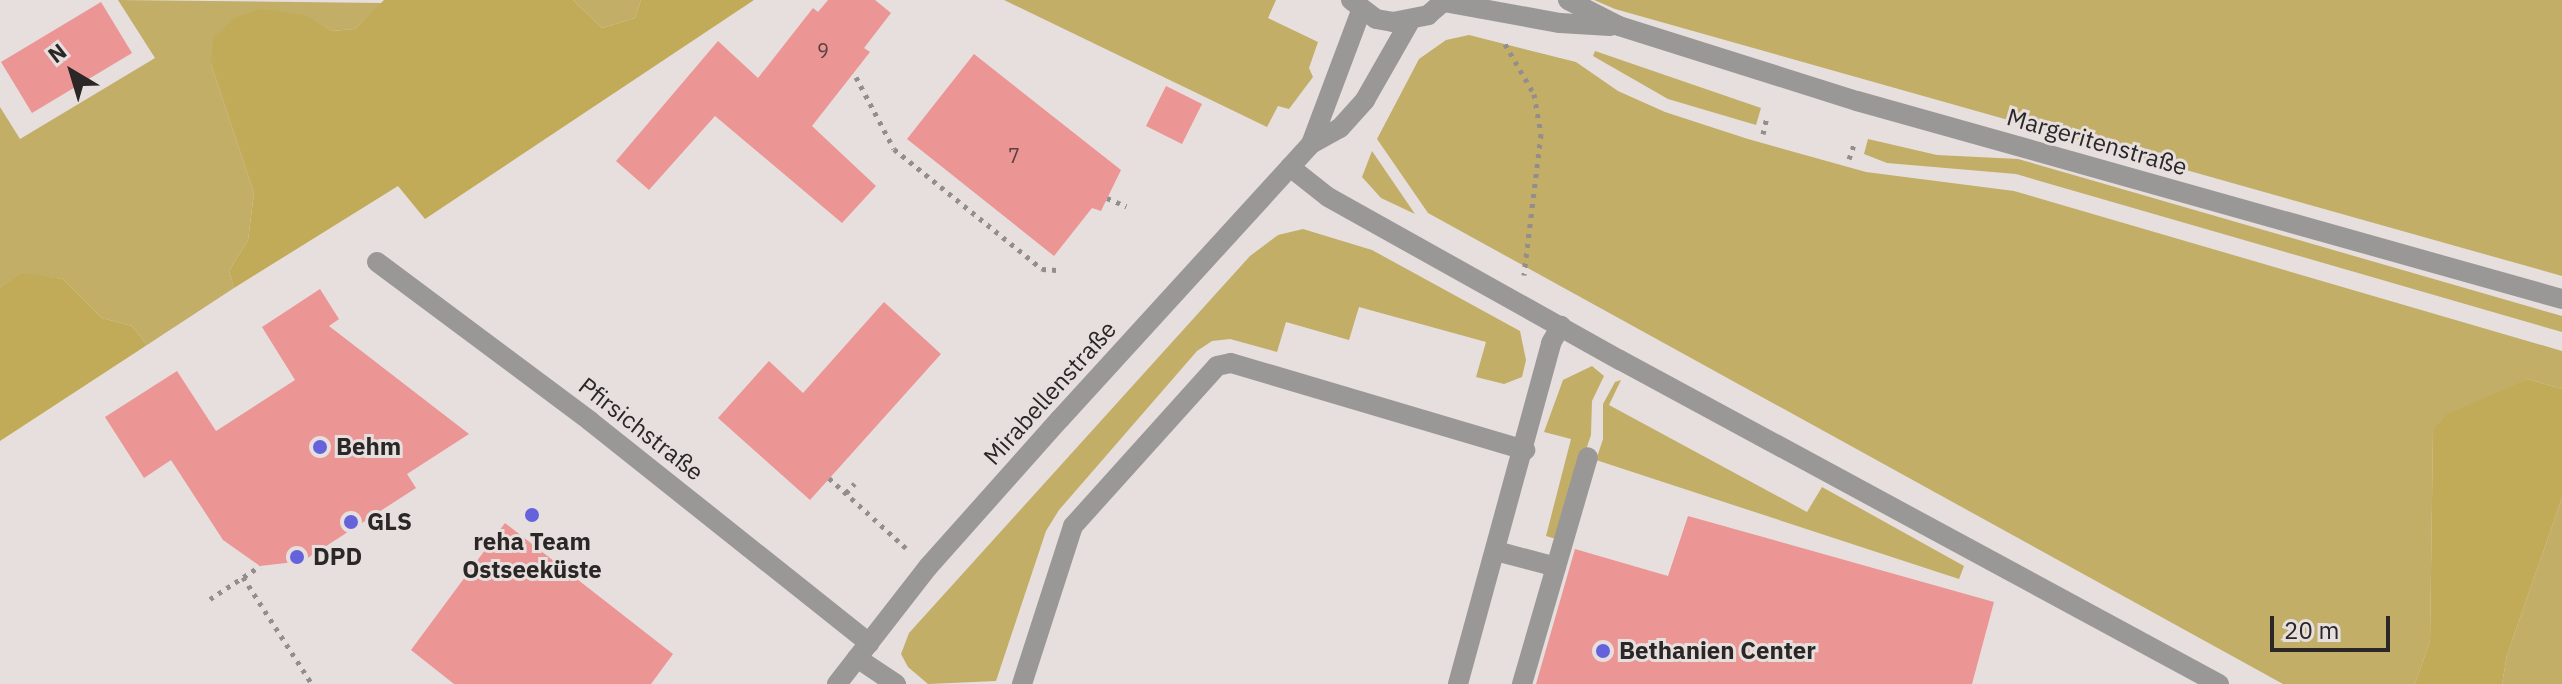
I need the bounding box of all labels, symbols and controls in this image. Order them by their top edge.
north arrow [32,32,112,112]
text: N [42,36,72,69]
house number: 9 [817,38,829,62]
street label: Margeritenstraße [2004,102,2190,182]
house number: 7 [1008,143,1020,167]
street label: Mirabellenstraße [978,315,1122,471]
street label: Pfirsichstraße [573,371,709,487]
place label: Behm [336,433,401,461]
marker: Behm [311,438,329,456]
marker: reha Team Ostseeküste [523,506,541,524]
place label: GLS [367,508,412,536]
marker: GLS [342,513,360,531]
place label: reha Team Ostseeküste [462,528,602,584]
place label: DPD [313,543,362,571]
marker: DPD [288,548,306,566]
scale bar [2274,600,2394,650]
text: 20 m [2284,614,2339,646]
place label: Bethanien Center [1619,637,1816,665]
marker: Bethanien Center [1594,642,1612,660]

